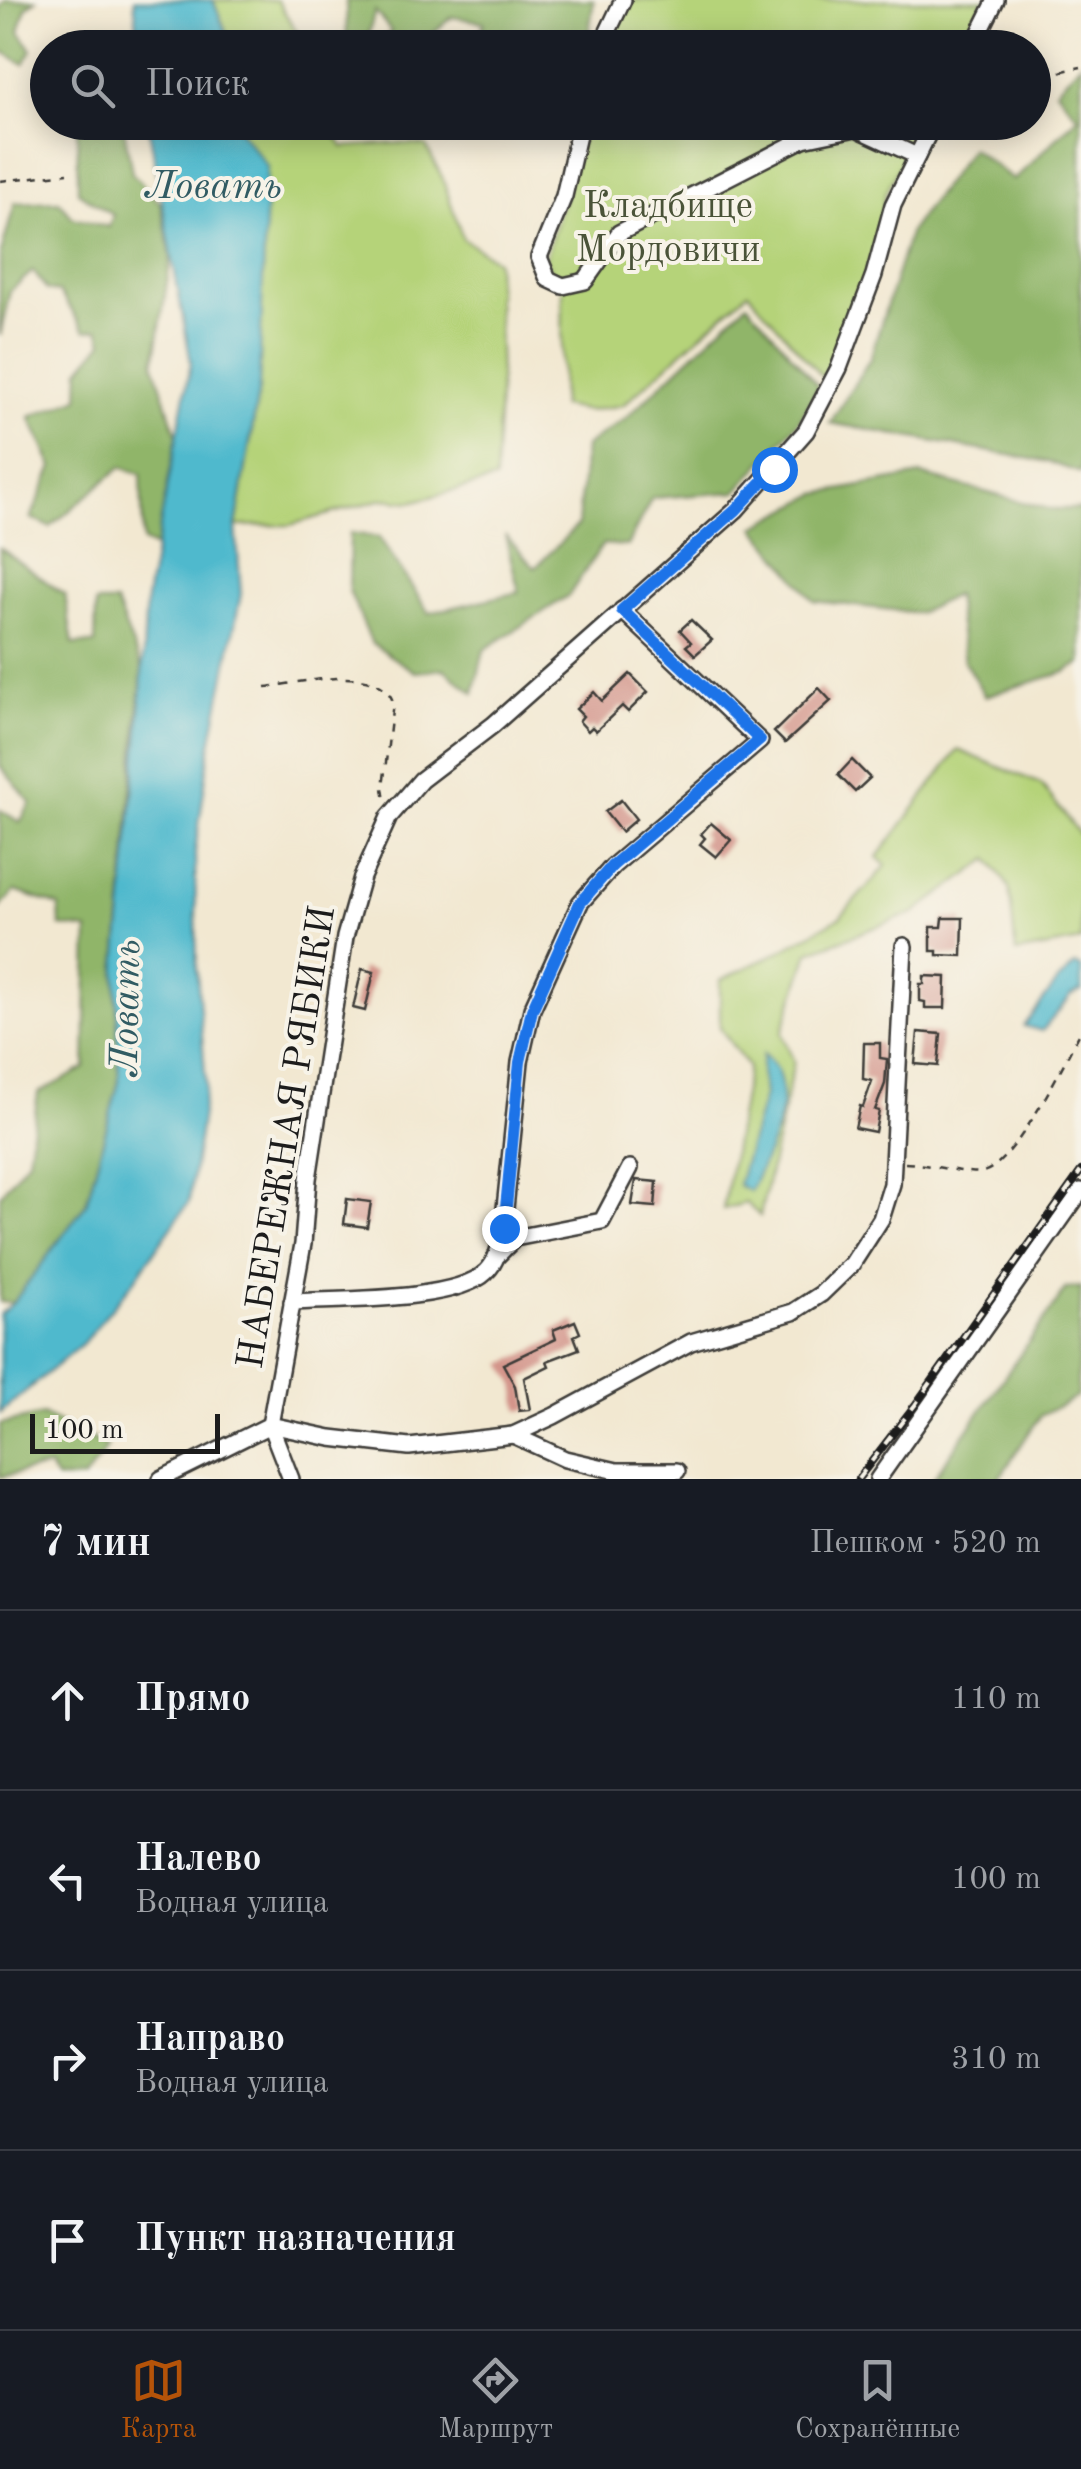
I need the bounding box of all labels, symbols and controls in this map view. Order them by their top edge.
search box [30,30,1051,140]
icon: search [65,58,120,113]
text: Поиск [145,66,250,104]
water label: Ловать [144,168,282,208]
park label: Кладбище Мордовичи [576,188,760,270]
route start [752,447,798,493]
street label: НАБЕРЕЖНАЯ РЯБИКИ [233,903,343,1372]
water label: Ловать [107,938,149,1078]
route end [482,1206,528,1252]
scale bar [30,1409,220,1454]
text: 100 m [45,1417,124,1445]
text: 7 мин [40,1523,151,1565]
text: Пешком · 520 m [809,1528,1041,1560]
icon: ahead [40,1673,95,1728]
text: Прямо [135,1681,250,1719]
text: 110 m [951,1684,1041,1716]
text: Налево [135,1841,262,1879]
icon: left [40,1853,95,1908]
text: 100 m [951,1864,1041,1896]
text: Водная улица [135,1888,329,1920]
text: Направо [135,2021,285,2059]
icon: right [40,2033,95,2088]
text: 310 m [951,2044,1041,2076]
text: Водная улица [135,2068,329,2100]
icon: arrive [40,2213,95,2268]
text: Пункт назначения [135,2221,456,2259]
tab: Карта [121,2353,197,2448]
tab: Маршрут [438,2353,553,2448]
tab: Сохранённые [795,2353,960,2448]

